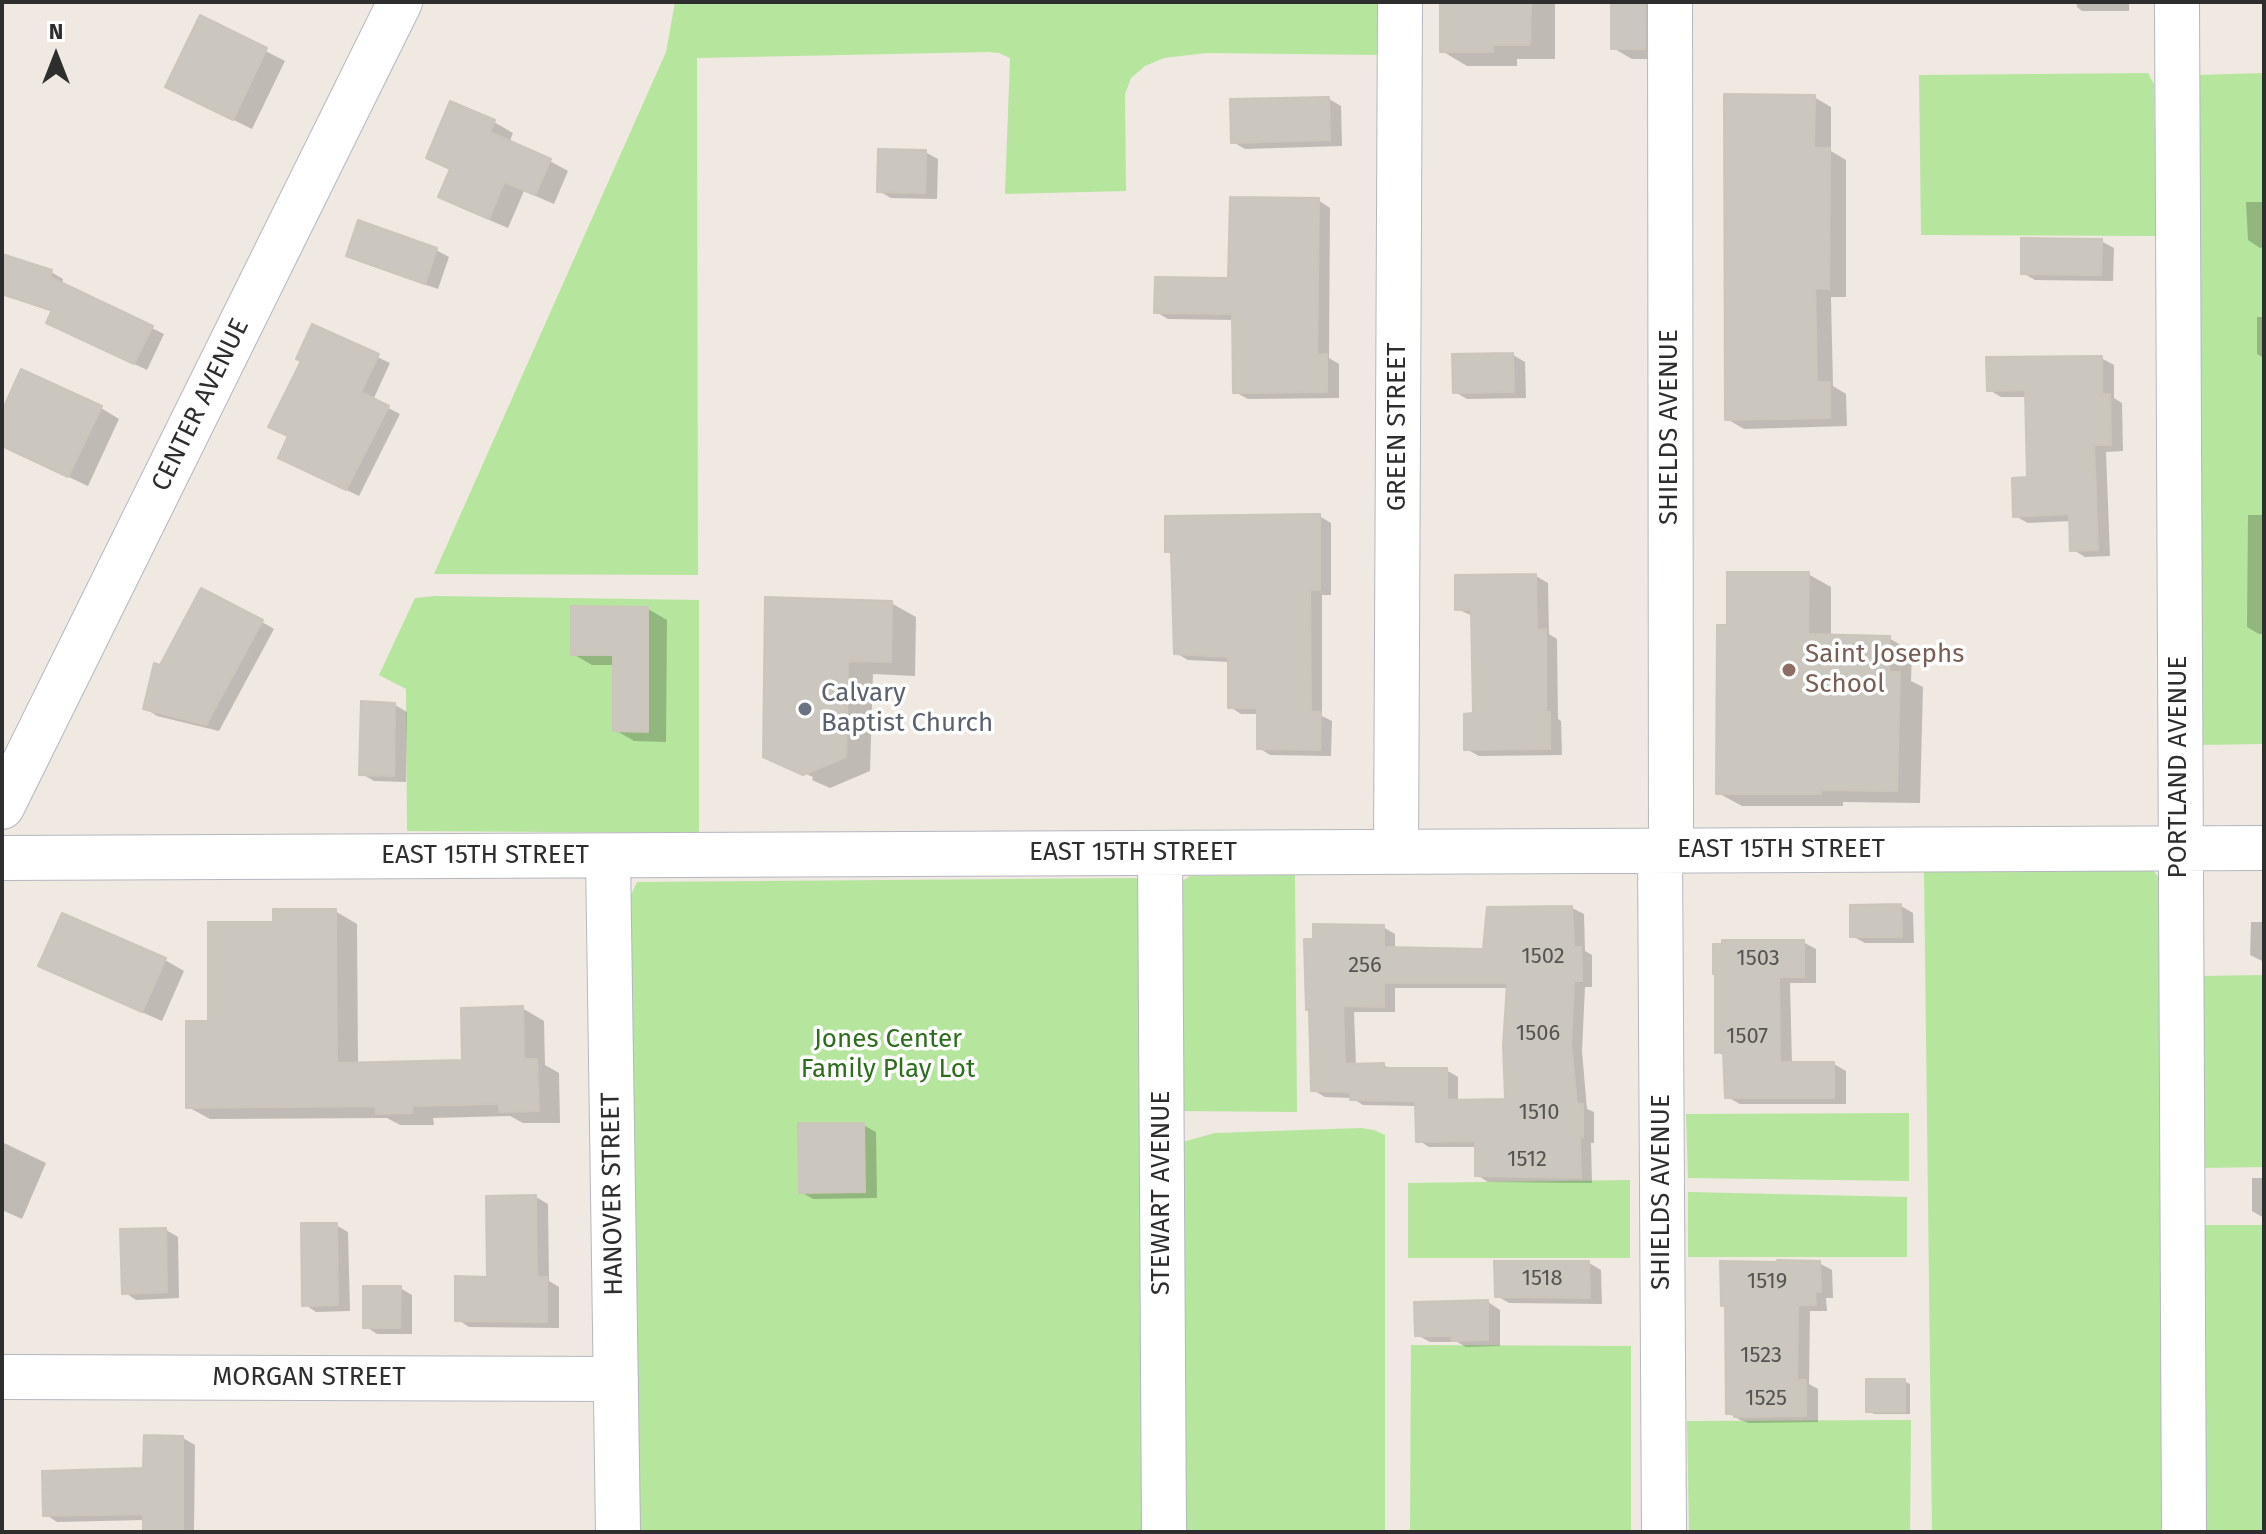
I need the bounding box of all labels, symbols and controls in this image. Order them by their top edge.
north arrow [16,16,96,96]
text: N [49,18,63,45]
street label: CENTER AVENUE [146,314,256,496]
street label: SHIELDS AVENUE [1654,329,1686,525]
street label: GREEN STREET [1382,343,1414,511]
place label: Saint Josephs School [1805,639,1964,700]
street label: PORTLAND AVENUE [2163,656,2195,878]
marker: Saint Josephs School [1780,661,1798,679]
place label: Calvary Baptist Church [821,678,993,740]
marker: Calvary Baptist Church [796,700,814,718]
street label: EAST 15TH STREET [1677,834,1885,866]
street label: EAST 15TH STREET [1029,837,1237,869]
street label: EAST 15TH STREET [381,840,589,872]
house number: 1502 [1521,944,1565,970]
house number: 1503 [1736,946,1780,972]
house number: 256 [1348,953,1382,979]
house number: 1506 [1516,1021,1560,1047]
park label: Jones Center Family Play Lot [801,1024,975,1086]
house number: 1507 [1726,1024,1768,1050]
street label: STEWART AVENUE [1146,1091,1178,1295]
street label: HANOVER STREET [596,1092,630,1296]
street label: SHIELDS AVENUE [1646,1094,1678,1290]
house number: 1510 [1518,1100,1560,1126]
house number: 1512 [1507,1147,1547,1173]
house number: 1518 [1521,1266,1563,1292]
house number: 1519 [1747,1269,1787,1295]
house number: 1523 [1740,1343,1782,1369]
street label: MORGAN STREET [212,1362,406,1394]
house number: 1525 [1745,1386,1787,1412]

